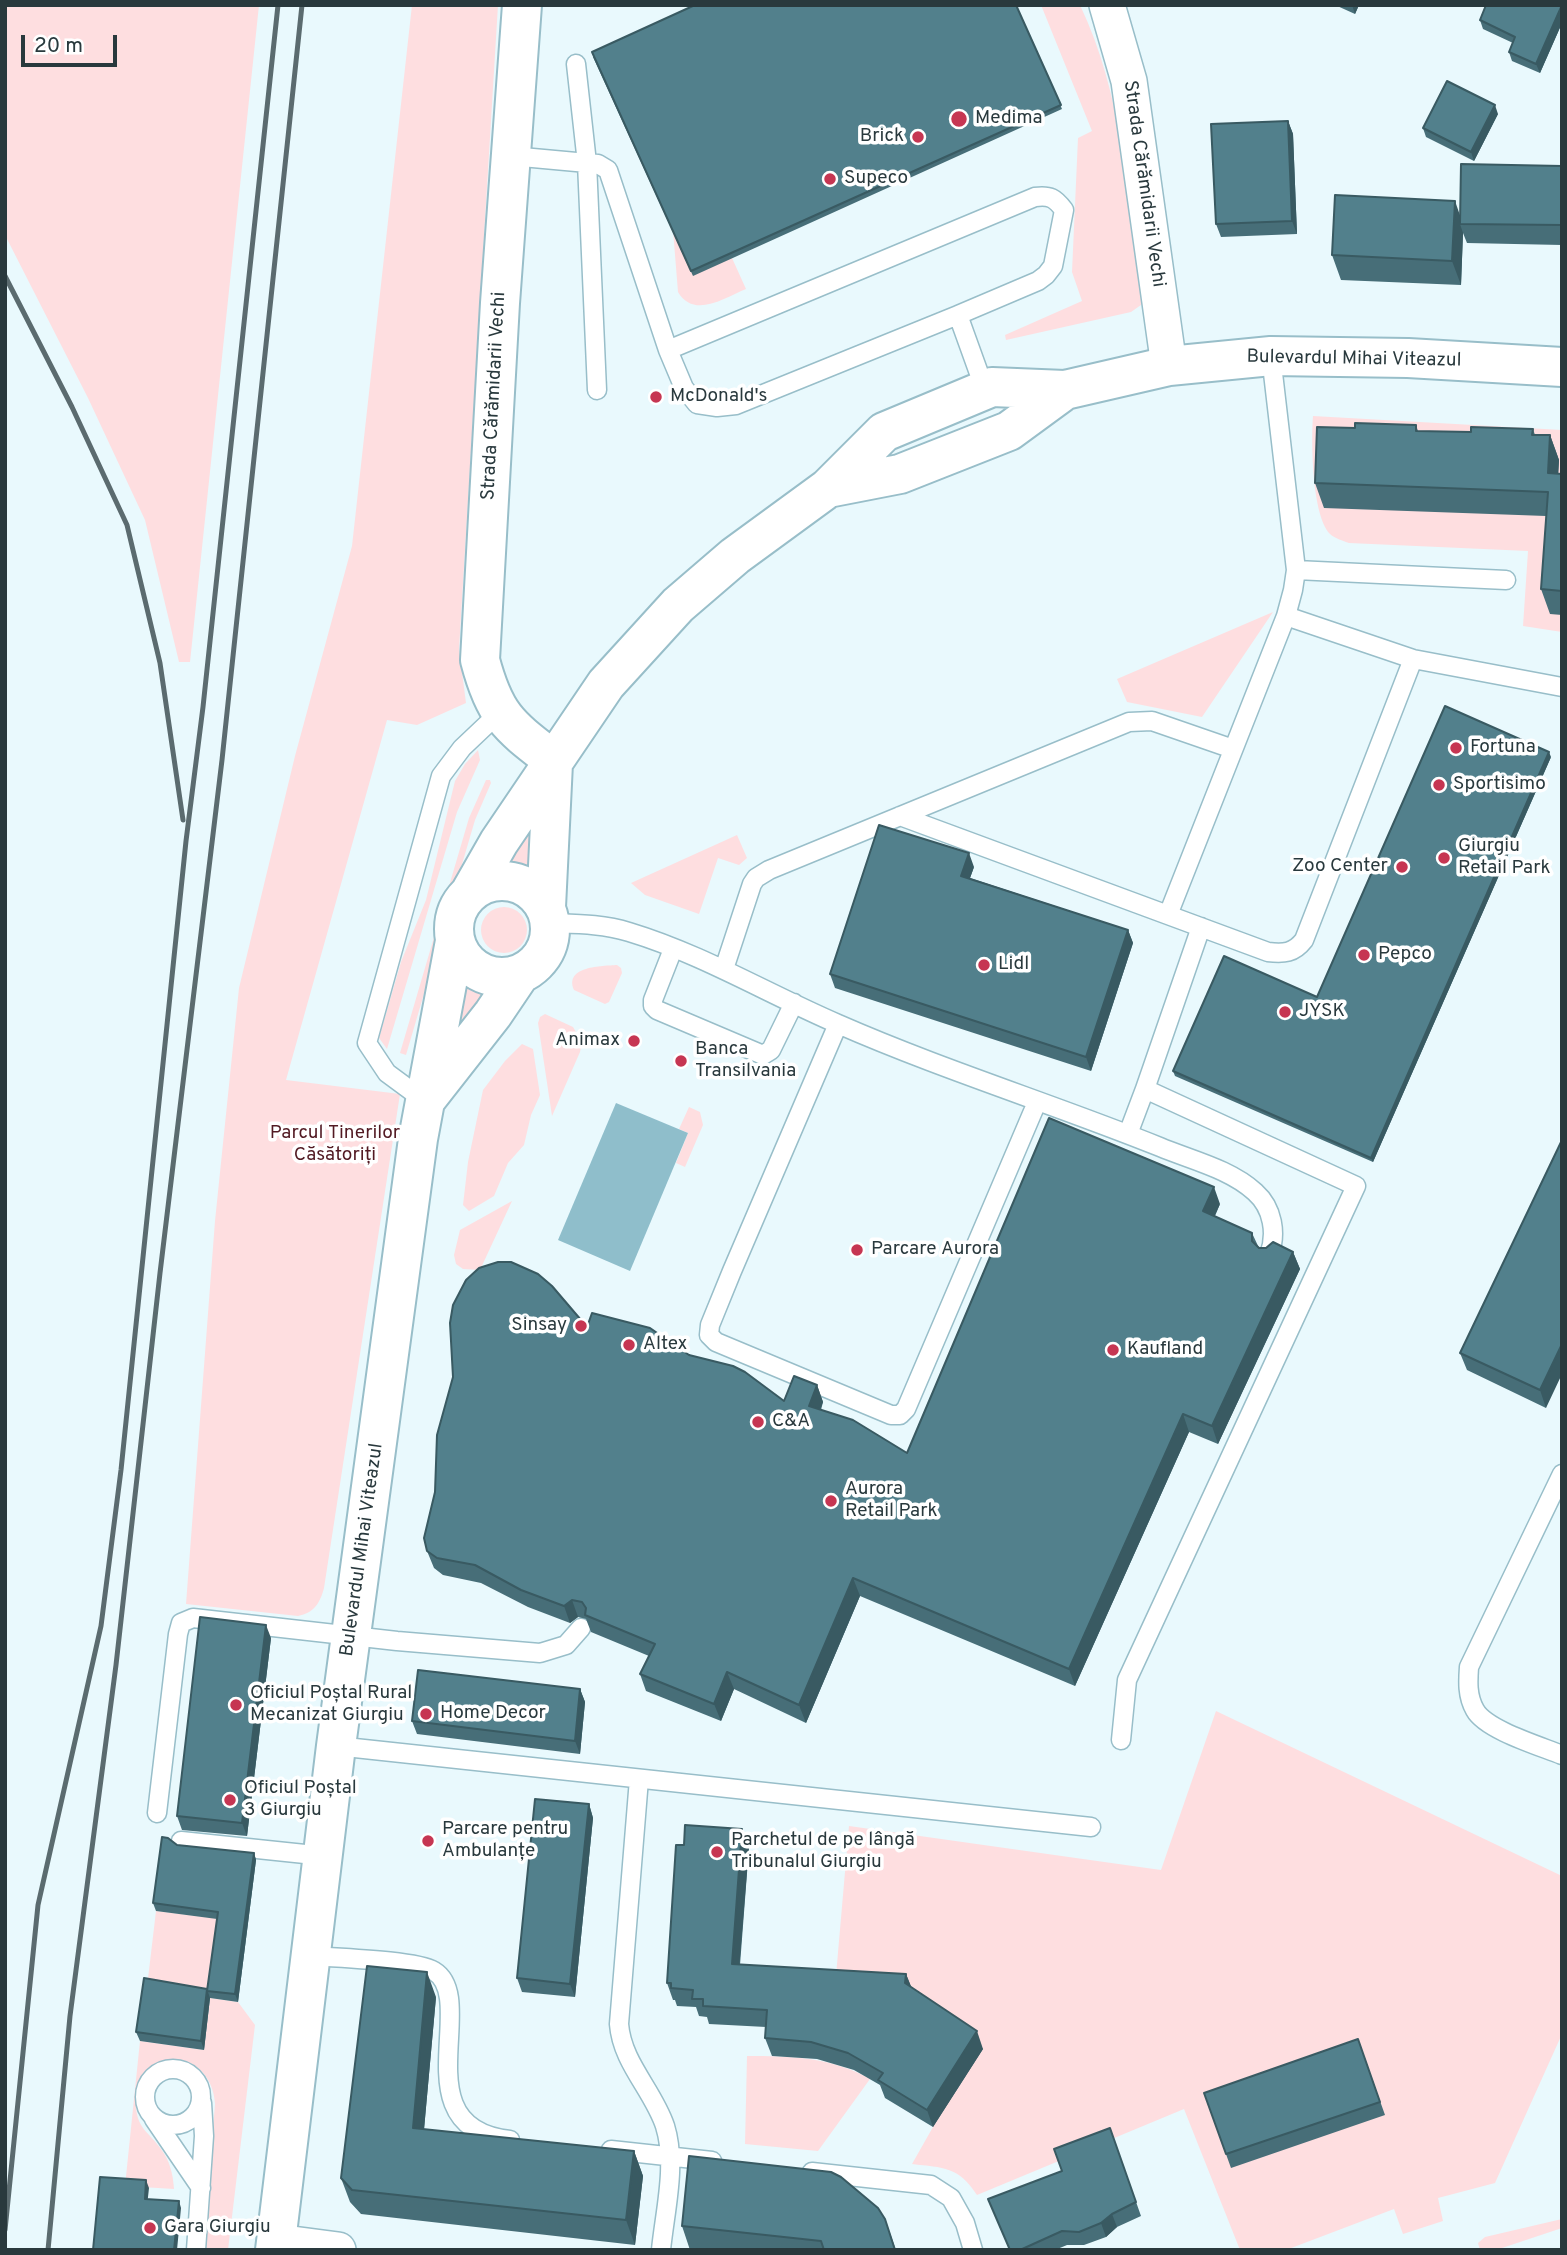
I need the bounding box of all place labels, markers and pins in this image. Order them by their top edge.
place label: Medima [975,108,1043,130]
marker: Medima [949,109,969,129]
place label: Brick [860,126,904,148]
marker: Brick [910,129,926,145]
place label: Supeco [844,168,908,190]
marker: Supeco [822,171,838,187]
place label: McDonald's [670,386,768,408]
marker: McDonald's [648,389,664,405]
place label: Fortuna [1470,737,1536,759]
marker: Fortuna [1448,740,1464,756]
place label: Sportisimo [1453,774,1546,796]
marker: Sportisimo [1431,777,1447,793]
place label: Giurgiu Retail Park [1458,836,1551,880]
marker: Giurgiu Retail Park [1436,850,1452,866]
place label: Zoo Center [1292,856,1388,878]
marker: Zoo Center [1394,859,1410,875]
place label: Pepco [1378,944,1432,966]
marker: Pepco [1356,947,1372,963]
place label: Lidl [998,954,1029,976]
marker: Lidl [976,957,992,973]
place label: JYSK [1299,1001,1345,1023]
marker: JYSK [1277,1004,1293,1020]
place label: Animax [555,1030,620,1052]
marker: Animax [626,1033,642,1049]
place label: Banca Transilvania [695,1039,796,1083]
marker: Banca Transilvania [673,1053,689,1069]
place label: Parcare Aurora [871,1239,999,1261]
marker: Parcare Aurora [849,1242,865,1258]
place label: Sinsay [511,1315,567,1337]
marker: Sinsay [573,1318,589,1334]
place label: Altex [643,1334,687,1356]
marker: Altex [621,1337,637,1353]
place label: Kaufland [1127,1339,1203,1361]
marker: Kaufland [1105,1342,1121,1358]
place label: C&A [772,1411,810,1433]
marker: C&A [750,1414,766,1430]
place label: Aurora Retail Park [845,1479,938,1523]
marker: Aurora Retail Park [823,1493,839,1509]
place label: Oficiul Poștal Rural Mecanizat Giurgiu [250,1683,412,1727]
marker: Oficiul Poștal Rural Mecanizat Giurgiu [228,1697,244,1713]
place label: Home Decor [440,1703,546,1725]
marker: Home Decor [418,1706,434,1722]
place label: Oficiul Poștal 3 Giurgiu [244,1778,357,1822]
marker: Oficiul Poștal 3 Giurgiu [222,1792,238,1808]
place label: Parcare pentru Ambulanțe [442,1819,568,1863]
place label: Parchetul de pe lângă Tribunalul Giurgiu [731,1830,915,1874]
marker: Parcare pentru Ambulanțe [420,1833,436,1849]
marker: Parchetul de pe lângă Tribunalul Giurgiu [709,1844,725,1860]
place label: Gara Giurgiu [164,2217,271,2239]
marker: Gara Giurgiu [142,2220,158,2236]

